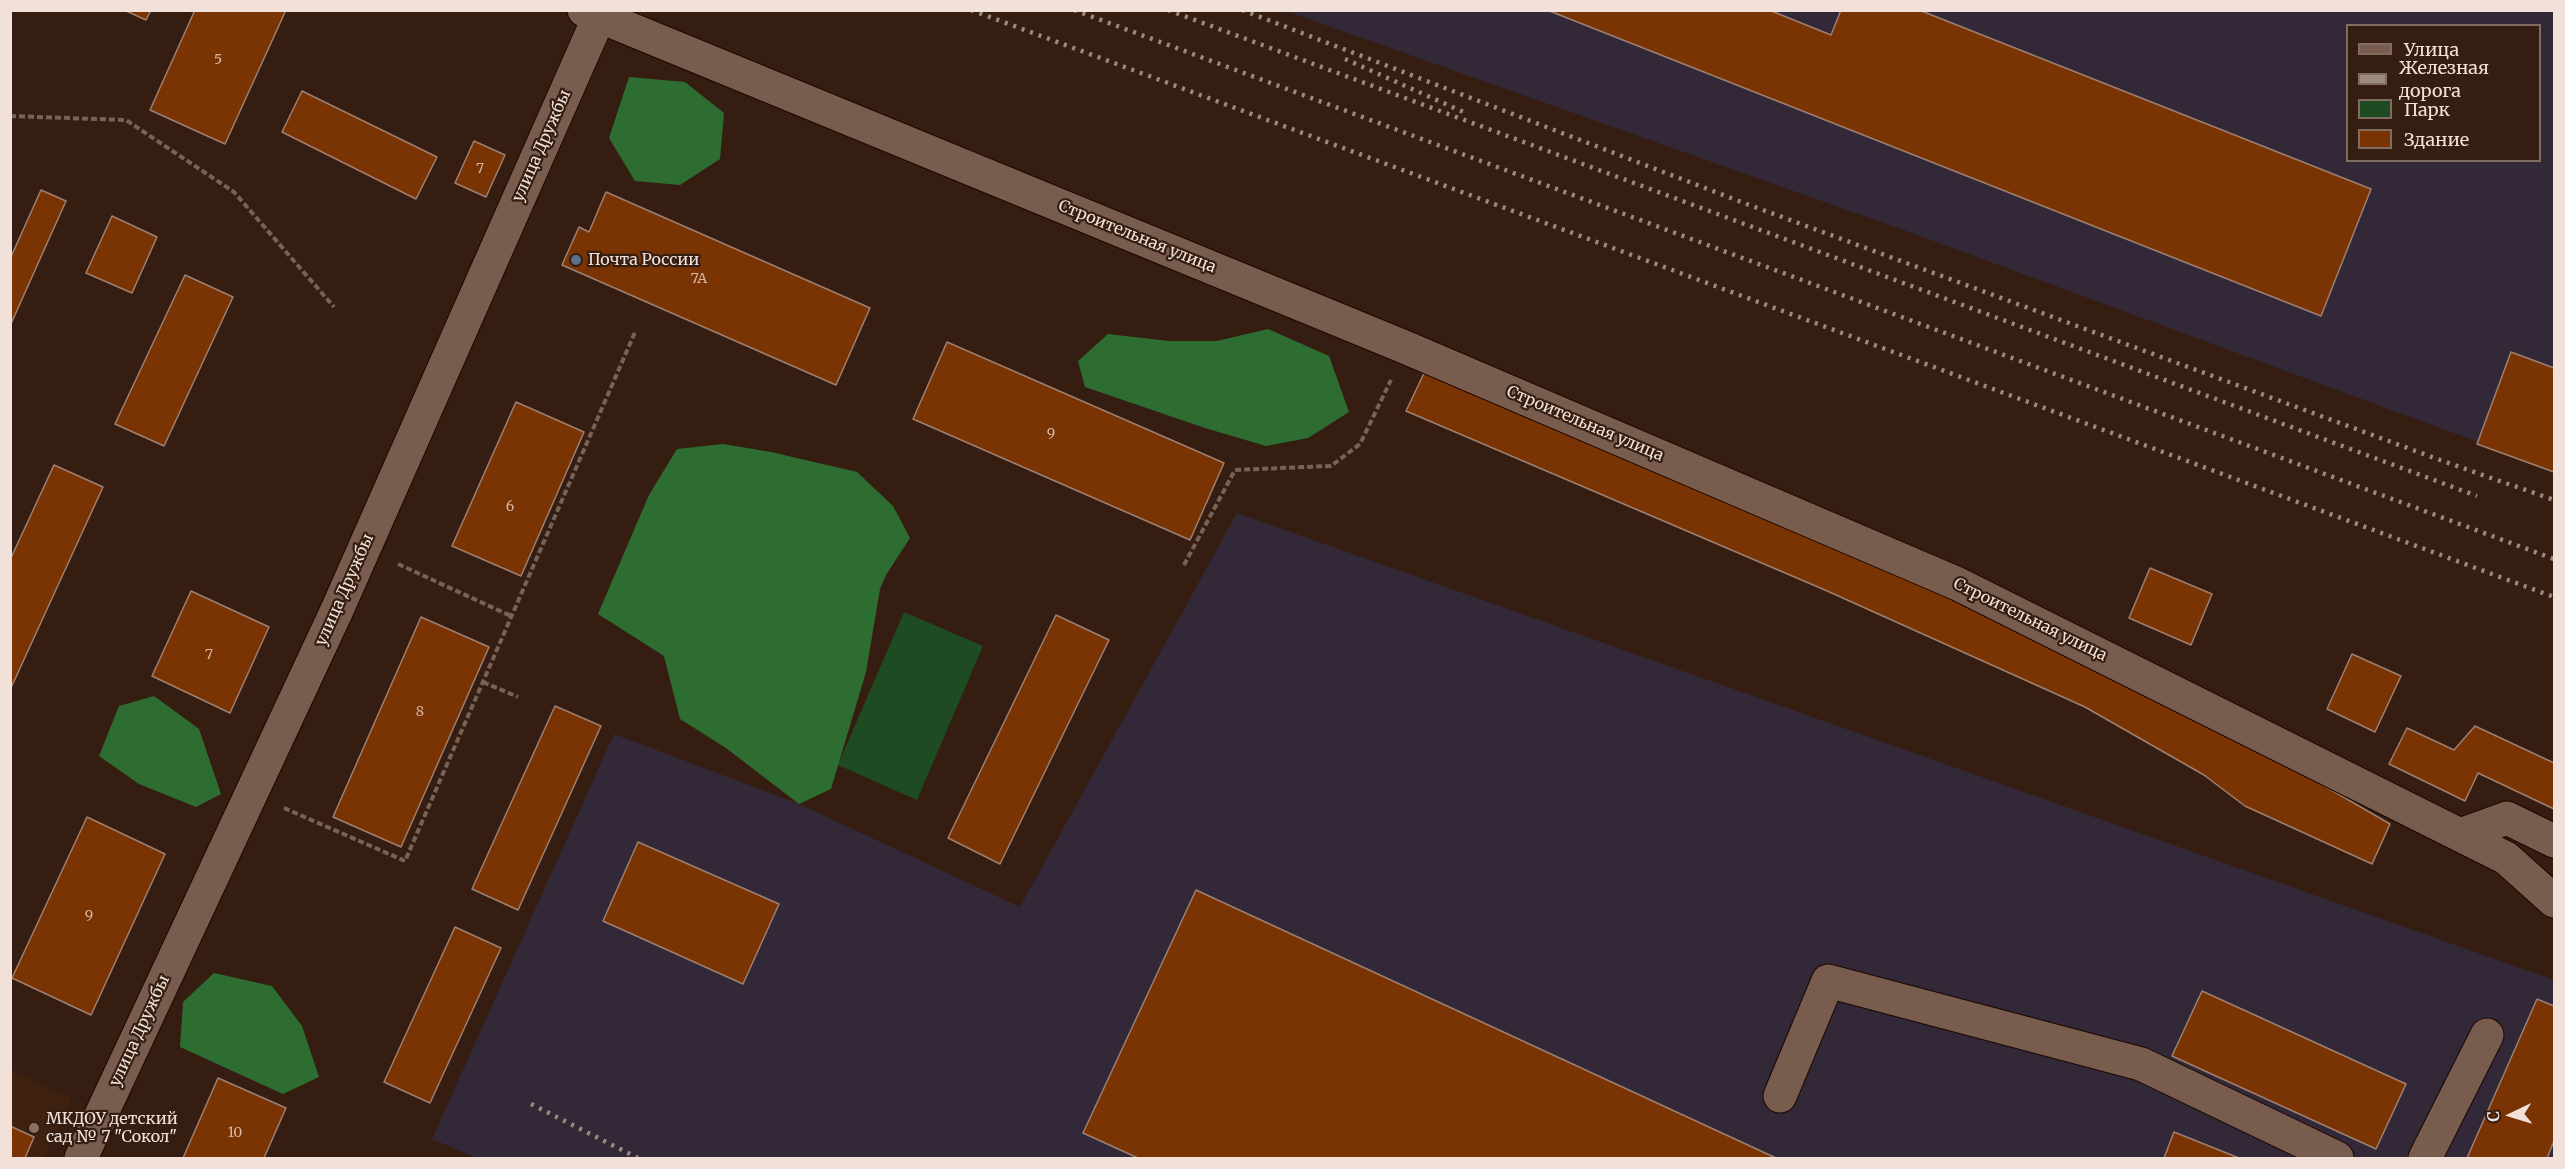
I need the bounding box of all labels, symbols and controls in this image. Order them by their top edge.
legend [2346,24,2541,162]
text: Улица [2404,38,2459,61]
house number: 5 [214,52,222,68]
text: Железная дорога [2399,56,2489,102]
street label: улица Дружбы [509,87,575,205]
text: Парк [2404,98,2450,121]
text: Здание [2404,128,2469,151]
house number: 7 [476,161,484,177]
street label: Строительная улица [1055,197,1219,277]
place label: Почта России [588,250,699,270]
marker: Почта России [569,253,583,267]
house number: 7А [691,271,707,287]
street label: Строительная улица [1504,382,1666,466]
house number: 9 [1047,426,1055,442]
house number: 6 [506,499,514,515]
street label: улица Дружбы [312,531,378,649]
street label: Строительная улица [1950,574,2110,666]
house number: 7 [205,647,213,663]
house number: 8 [416,704,424,720]
house number: 9 [85,908,93,924]
street label: улица Дружбы [106,972,174,1090]
north arrow [2481,1085,2541,1145]
place label: МКДОУ детский сад № 7 "Сокол" [46,1109,178,1147]
text: С [2483,1110,2503,1122]
marker: МКДОУ детский сад № 7 "Сокол" [27,1121,41,1135]
house number: 10 [228,1125,242,1141]

